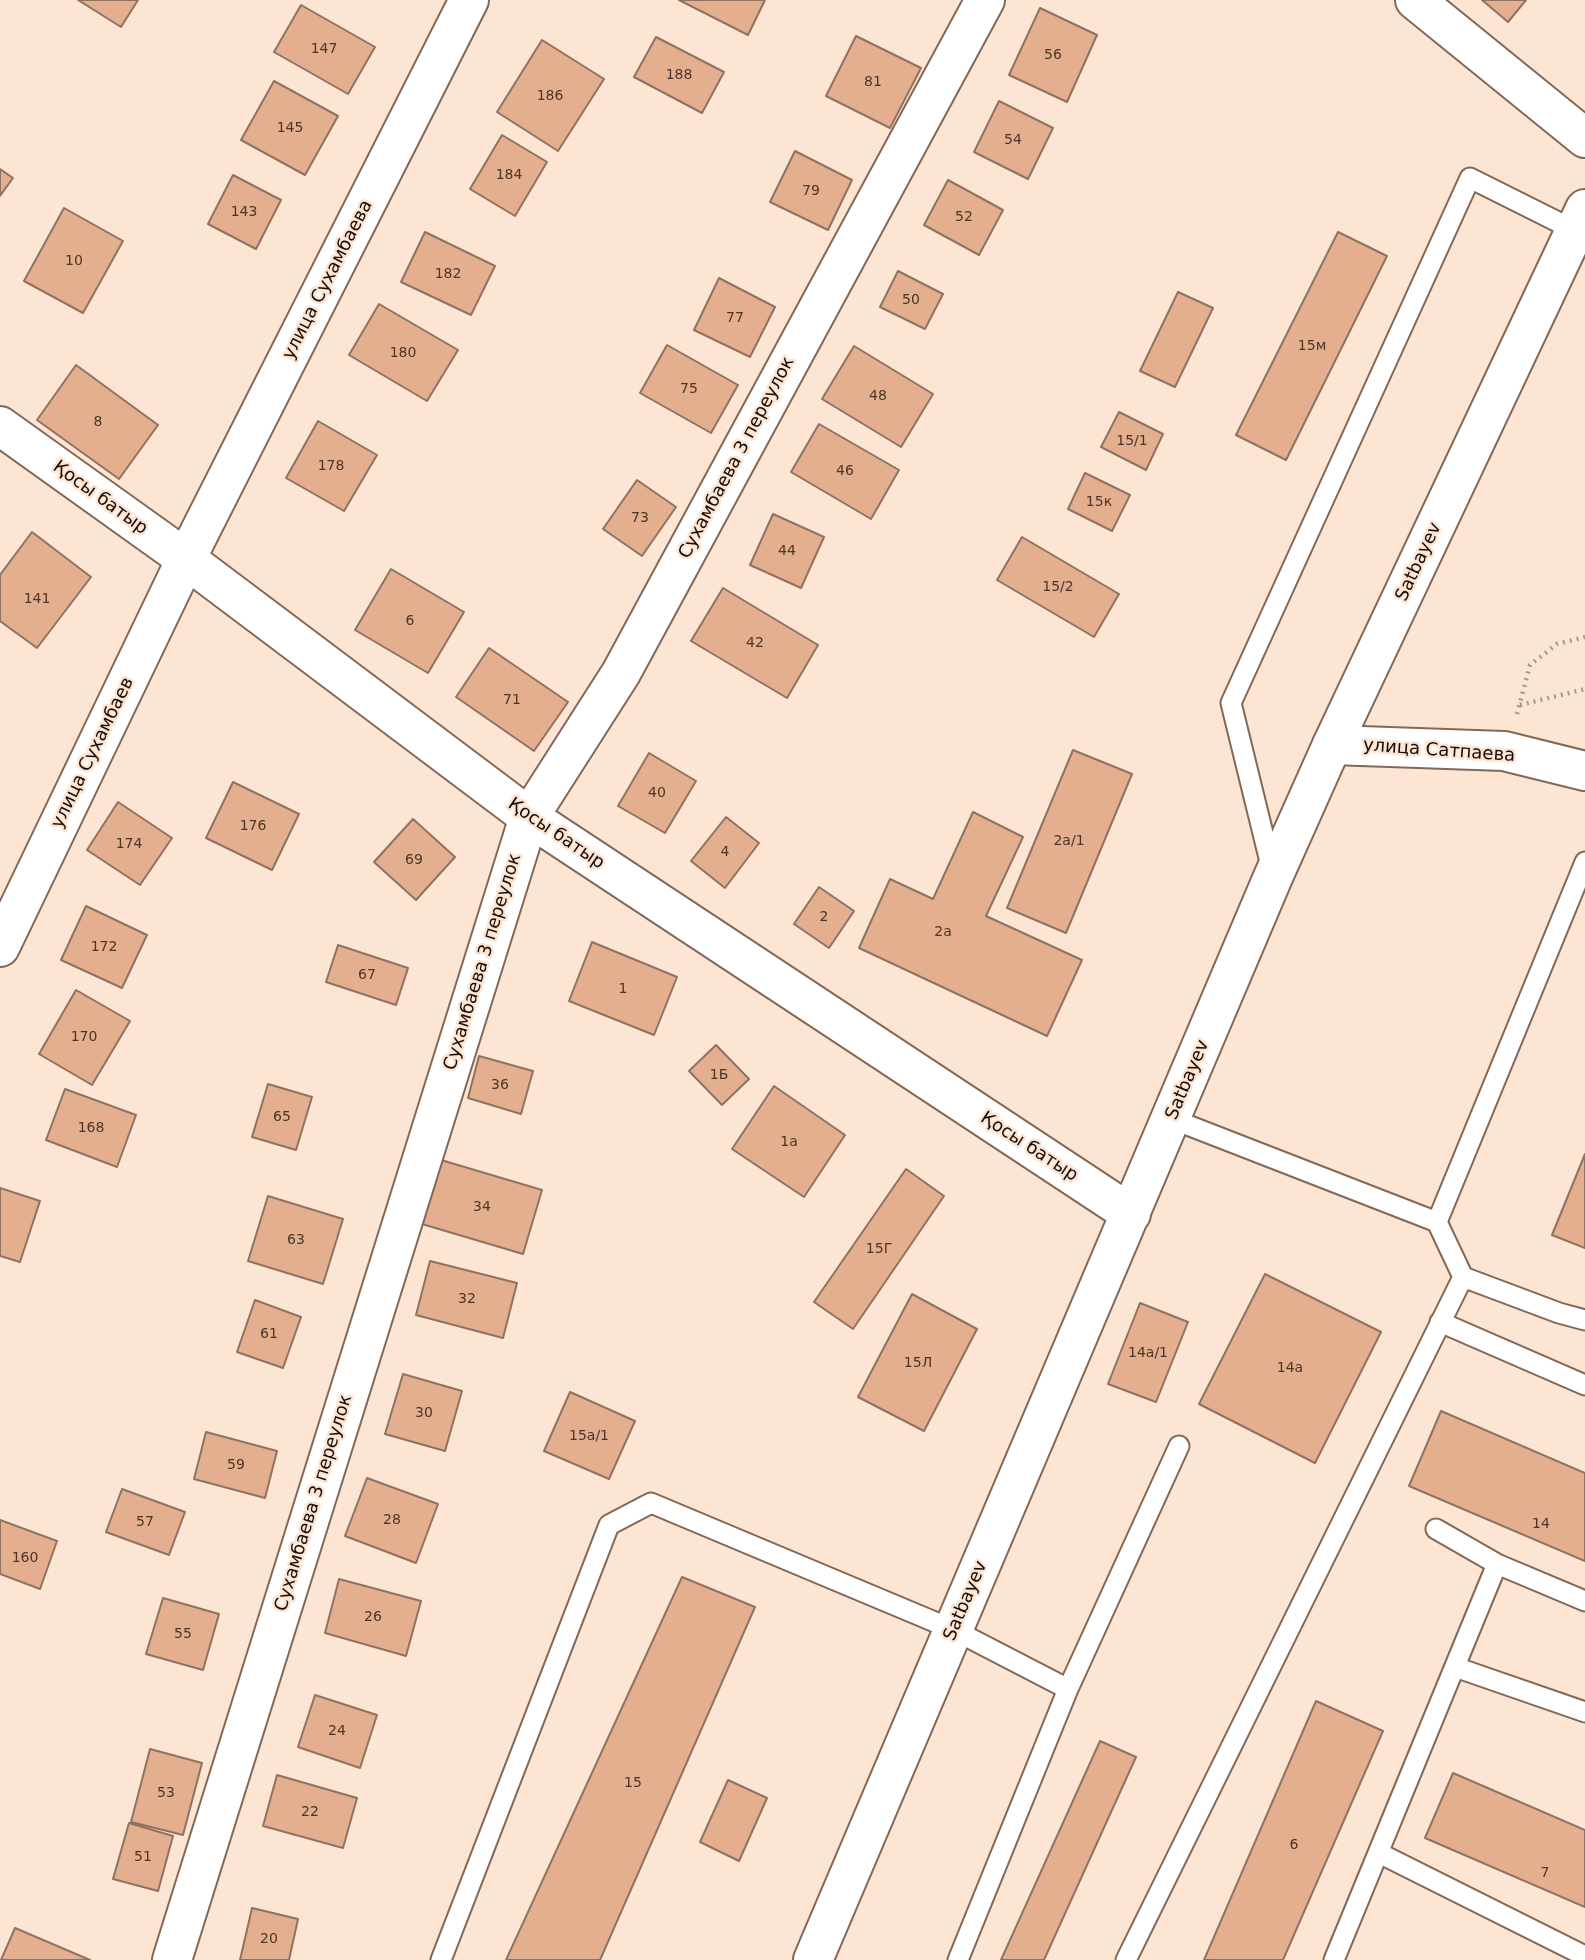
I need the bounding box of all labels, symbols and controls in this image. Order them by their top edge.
house number: 147 [311,41,337,57]
house number: 56 [1044,47,1062,63]
house number: 188 [666,67,692,83]
house number: 81 [864,74,882,90]
house number: 186 [537,88,563,104]
house number: 145 [277,120,303,136]
house number: 54 [1004,132,1022,148]
house number: 184 [496,167,522,183]
house number: 79 [802,183,820,199]
street label: улица Сухамбаева [278,197,378,363]
house number: 143 [231,204,257,220]
house number: 52 [955,209,973,225]
house number: 10 [65,253,83,269]
house number: 182 [435,266,461,282]
house number: 50 [902,292,920,308]
house number: 77 [726,310,744,326]
house number: 15м [1298,338,1326,354]
house number: 180 [390,345,416,361]
street label: Сухамбаева 3 переулок [675,353,799,563]
house number: 75 [680,381,698,397]
house number: 48 [869,388,887,404]
house number: 8 [94,414,102,430]
house number: 15/1 [1116,433,1148,449]
street label: Қосы батыр [48,456,152,540]
house number: 178 [318,458,344,474]
house number: 46 [836,463,854,479]
house number: 15к [1086,494,1112,510]
house number: 73 [631,510,649,526]
street label: Satbayev [1391,519,1447,605]
house number: 44 [778,543,796,559]
house number: 15/2 [1042,579,1074,595]
house number: 141 [24,591,50,607]
house number: 6 [406,613,414,629]
house number: 42 [746,635,764,651]
street label: улица Сухамбаев [47,674,139,832]
house number: 71 [503,692,521,708]
street label: улица Сатпаева [1362,735,1516,767]
house number: 40 [648,785,666,801]
street label: Қосы батыр [504,794,608,874]
house number: 176 [240,818,266,834]
house number: 2а/1 [1053,833,1085,849]
house number: 174 [116,836,142,852]
house number: 4 [721,844,729,860]
street label: Сухамбаева 3 переулок [440,851,526,1073]
house number: 69 [405,852,423,868]
house number: 2 [820,909,828,925]
house number: 2а [934,924,952,940]
house number: 172 [91,939,117,955]
house number: 67 [358,967,376,983]
house number: 1 [619,981,627,997]
house number: 170 [71,1029,97,1045]
street label: Satbayev [1162,1037,1214,1123]
house number: 1Б [710,1067,728,1083]
house number: 36 [491,1077,509,1093]
street label: Қосы батыр [976,1107,1082,1187]
house number: 65 [273,1109,291,1125]
house number: 168 [78,1120,104,1136]
house number: 1а [780,1134,798,1150]
house number: 34 [473,1199,491,1215]
house number: 63 [287,1232,305,1248]
house number: 15Г [866,1241,892,1257]
house number: 32 [458,1291,476,1307]
house number: 61 [260,1326,278,1342]
house number: 14а/1 [1128,1345,1168,1361]
house number: 15Л [904,1355,932,1371]
house number: 14а [1277,1360,1303,1376]
street label: Сухамбаева 3 переулок [271,1392,357,1614]
house number: 30 [415,1405,433,1421]
house number: 15а/1 [569,1428,609,1444]
house number: 59 [227,1457,245,1473]
house number: 28 [383,1512,401,1528]
house number: 57 [136,1514,154,1530]
house number: 14 [1532,1516,1550,1532]
house number: 160 [12,1550,38,1566]
street label: Satbayev [940,1558,992,1644]
house number: 26 [364,1609,382,1625]
house number: 55 [174,1626,192,1642]
house number: 24 [328,1723,346,1739]
house number: 15 [624,1775,642,1791]
house number: 53 [157,1785,175,1801]
house number: 22 [301,1804,319,1820]
house number: 6 [1290,1837,1298,1853]
house number: 51 [134,1849,152,1865]
house number: 7 [1541,1865,1549,1881]
house number: 20 [260,1931,278,1947]

